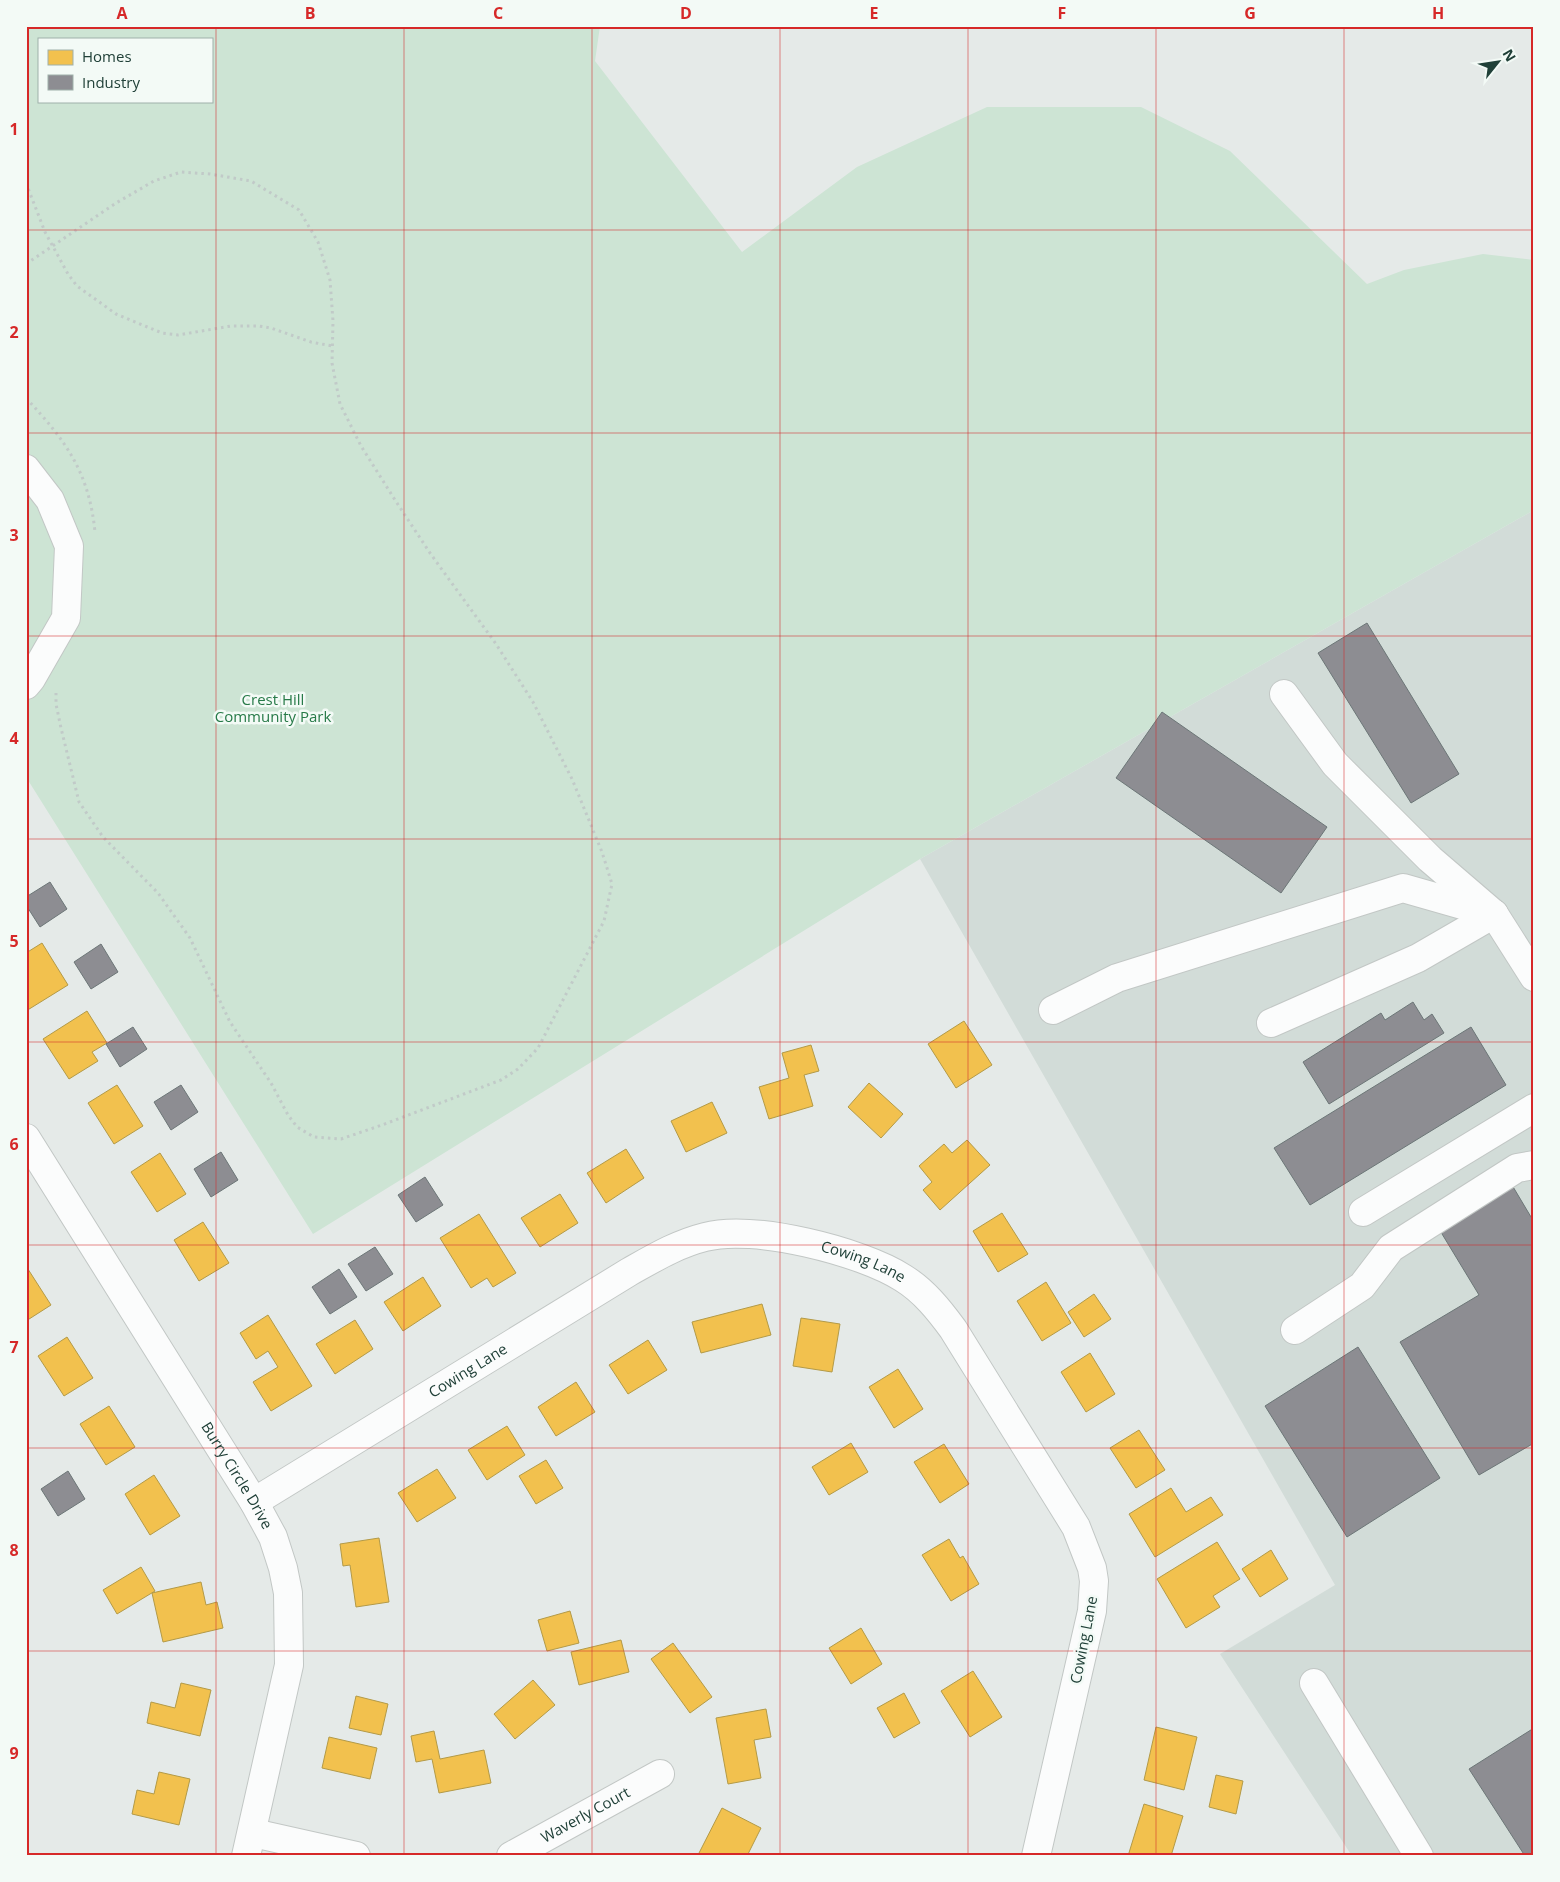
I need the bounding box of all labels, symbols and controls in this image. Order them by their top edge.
text: A [116,2,128,24]
text: B [305,2,315,24]
text: C [493,2,503,24]
text: D [680,2,692,24]
text: E [870,2,879,24]
text: F [1058,2,1066,24]
text: G [1244,2,1256,24]
text: H [1432,2,1444,24]
legend [38,38,212,102]
north arrow [1472,38,1522,88]
text: Homes [82,46,132,66]
text: N [1499,46,1521,65]
text: Industry [82,72,140,92]
text: 1 [9,118,19,140]
text: 2 [9,321,19,343]
text: 3 [9,524,19,546]
park label: Crest Hill Community Park [215,689,331,726]
text: 4 [9,727,19,749]
text: 5 [9,930,19,952]
text: 6 [9,1133,19,1155]
street label: Cowing Lane [819,1235,910,1286]
text: 7 [9,1336,19,1358]
street label: Cowing Lane [424,1338,511,1402]
street label: Burry Circle Drive [197,1418,278,1532]
text: 8 [9,1539,19,1561]
street label: Cowing Lane [1065,1594,1101,1685]
text: 9 [9,1742,19,1764]
street label: Waverly Court [537,1782,633,1847]

